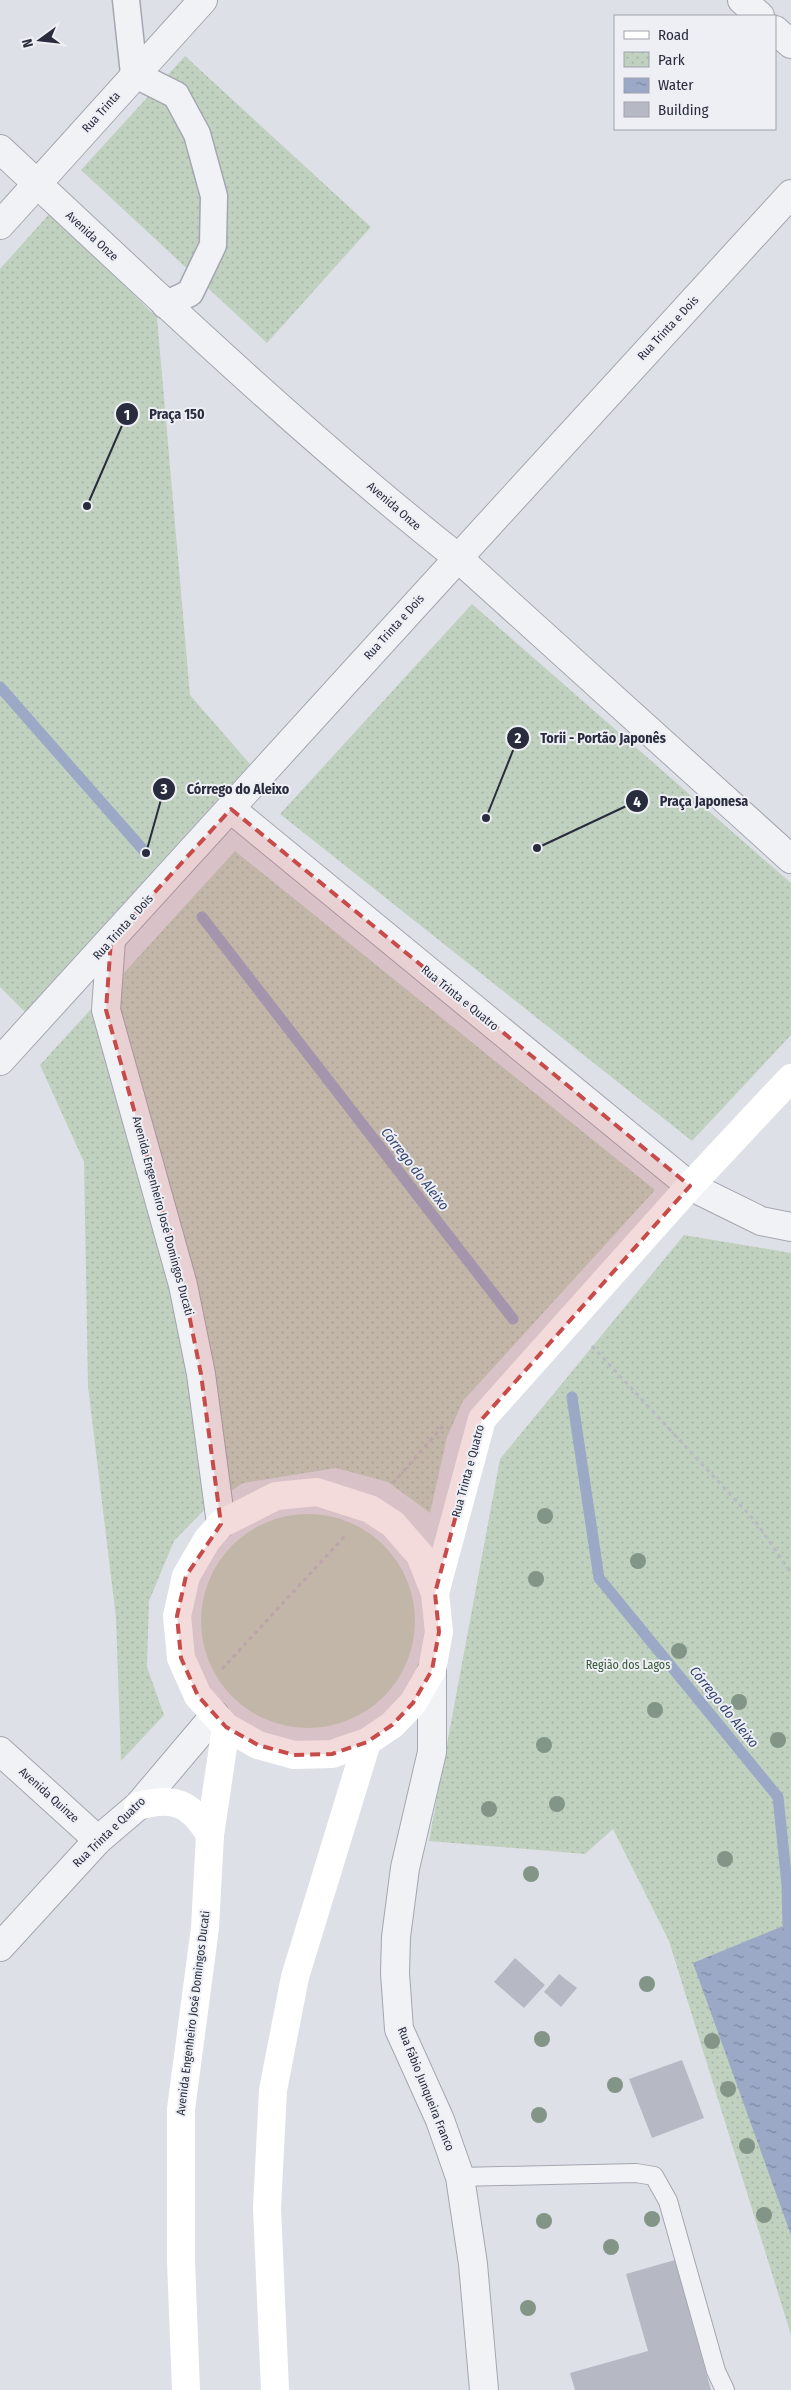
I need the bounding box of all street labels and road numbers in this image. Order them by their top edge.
street label: Rua Trinta [79,89,123,135]
street label: Avenida Onze [63,208,121,264]
street label: Rua Trinta e Dois [635,293,701,363]
street label: Avenida Onze [364,479,424,533]
street label: Rua Trinta e Dois [361,591,427,663]
street label: Rua Trinta e Dois [90,891,156,963]
street label: Rua Trinta e Quatro [419,963,501,1033]
street label: Avenida Engenheiro José Domingos Ducati [130,1115,196,1317]
street label: Rua Trinta e Quatro [449,1423,487,1519]
street label: Avenida Quinze [16,1764,82,1826]
street label: Rua Trinta e Quatro [70,1794,148,1870]
street label: Avenida Engenheiro José Domingos Ducati [174,1910,212,2116]
street label: Rua Fábio Junqueira Franco [395,2025,457,2153]

